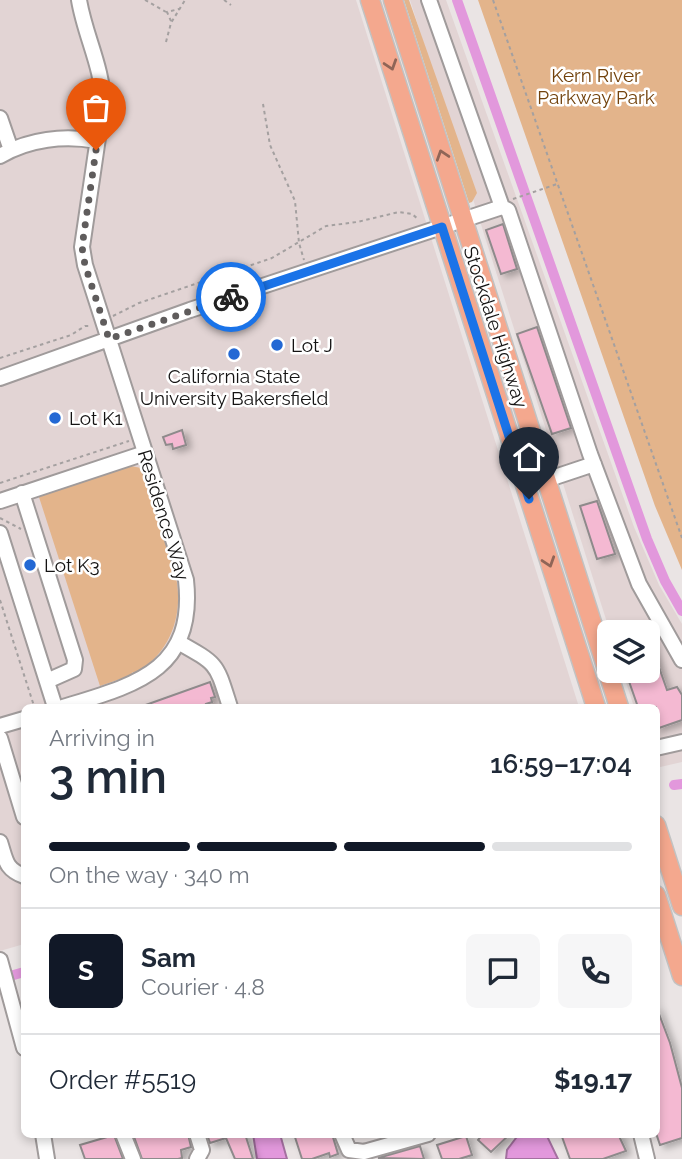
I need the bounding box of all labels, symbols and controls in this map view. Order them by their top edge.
one-way arrow [382,59,397,71]
park label: Kern River Parkway Park [537,64,655,108]
pin [66,78,126,150]
icon: bag [77,89,115,127]
one-way arrow [436,149,450,162]
street label: Stockdale Highway [459,243,533,411]
courier [196,262,266,332]
icon: bike [212,278,250,316]
place label: Lot J [291,334,333,356]
marker: Lot J [269,337,285,353]
marker: California State University Bakersfield [226,346,242,362]
place label: California State University Bakersfield [140,365,328,409]
place label: Lot K1 [69,407,123,429]
marker: Lot K1 [47,410,63,426]
pin [499,427,559,499]
icon: home [510,438,548,476]
street label: Residence Way [134,447,194,583]
place label: Lot K3 [44,554,100,576]
one-way arrow [541,555,555,567]
marker: Lot K3 [22,557,38,573]
map controls [597,620,660,683]
button: layers [597,620,660,683]
text: Arriving in [49,724,155,751]
text: 16:59–17:04 [490,749,632,779]
text: 3 min [49,750,167,804]
text: On the way · 340 m [49,861,250,888]
button: chat [466,934,540,1008]
button: phone [558,934,632,1008]
text: Sam [141,943,196,973]
text: S [78,956,94,986]
text: Courier · 4.8 [141,973,265,1000]
text: Order #5519 [49,1065,196,1095]
text: $19.17 [554,1065,632,1095]

